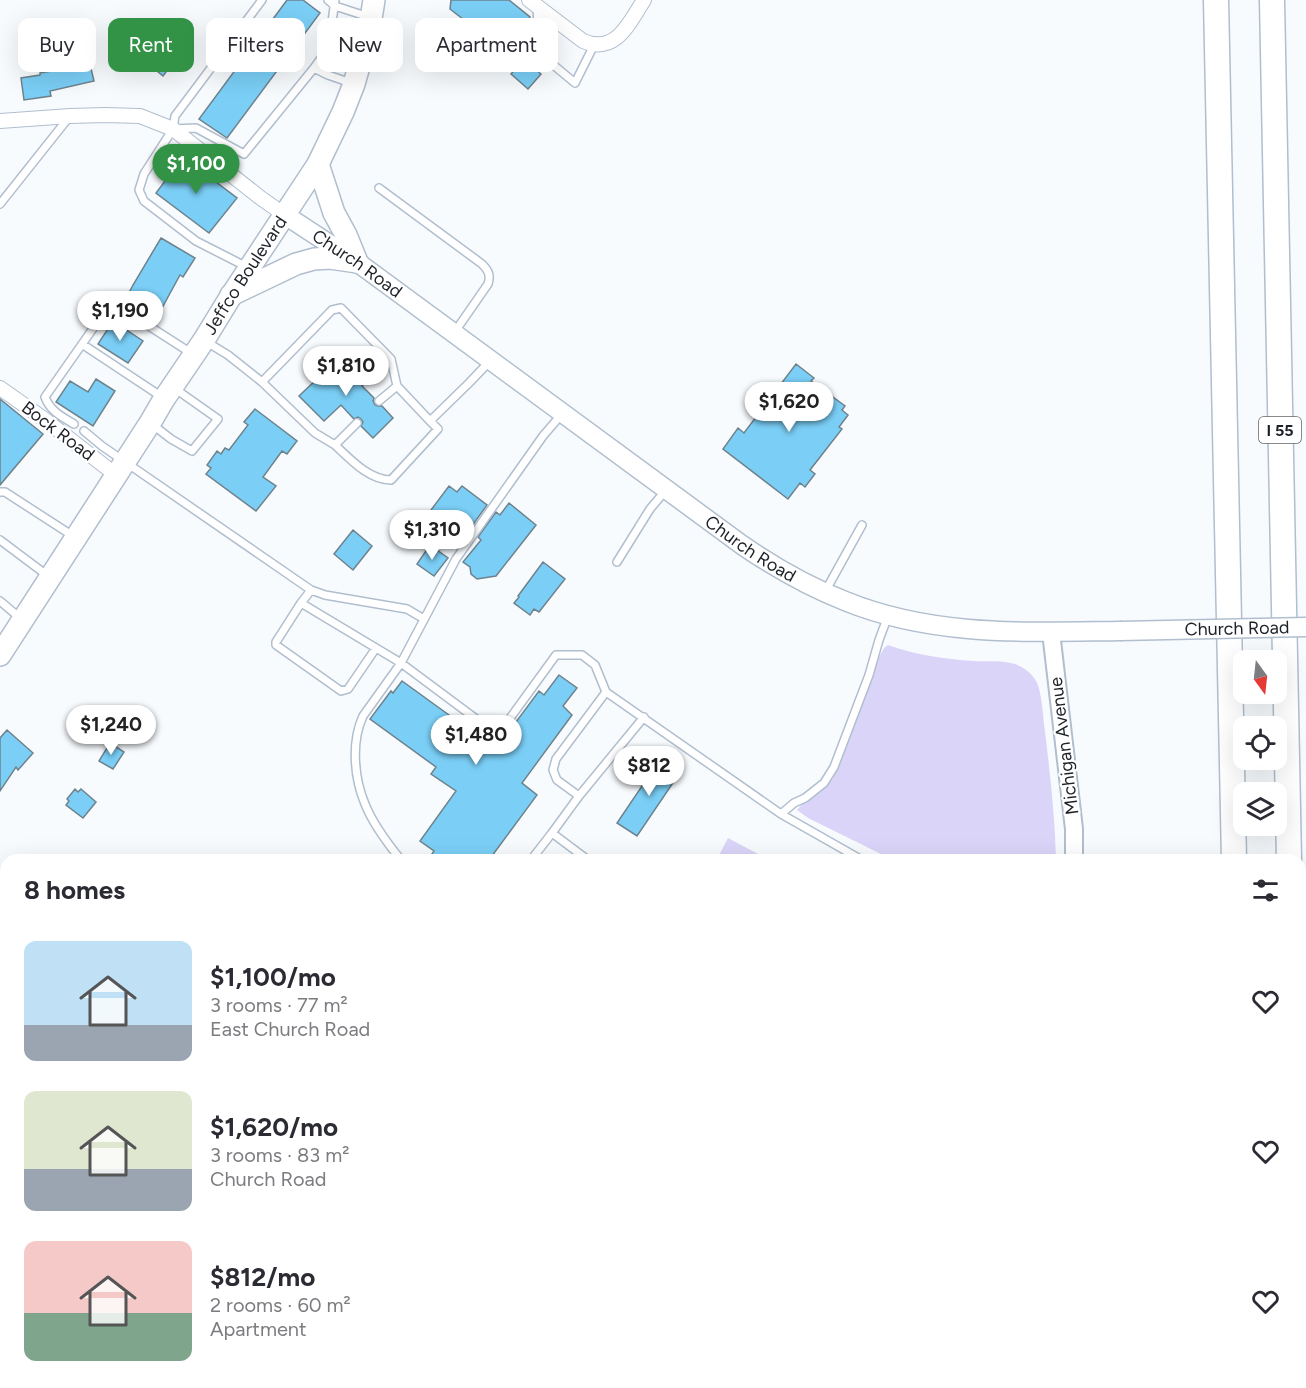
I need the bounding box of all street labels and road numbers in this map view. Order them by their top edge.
street label: Jeffco Boulevard [199,212,292,339]
street label: Church Road [308,225,407,303]
street label: Bock Road [17,396,99,466]
road number: I 55 [1259,417,1301,443]
street label: Church Road [701,511,800,587]
street label: Church Road [1184,616,1290,641]
street label: Michigan Avenue [1045,676,1083,816]

